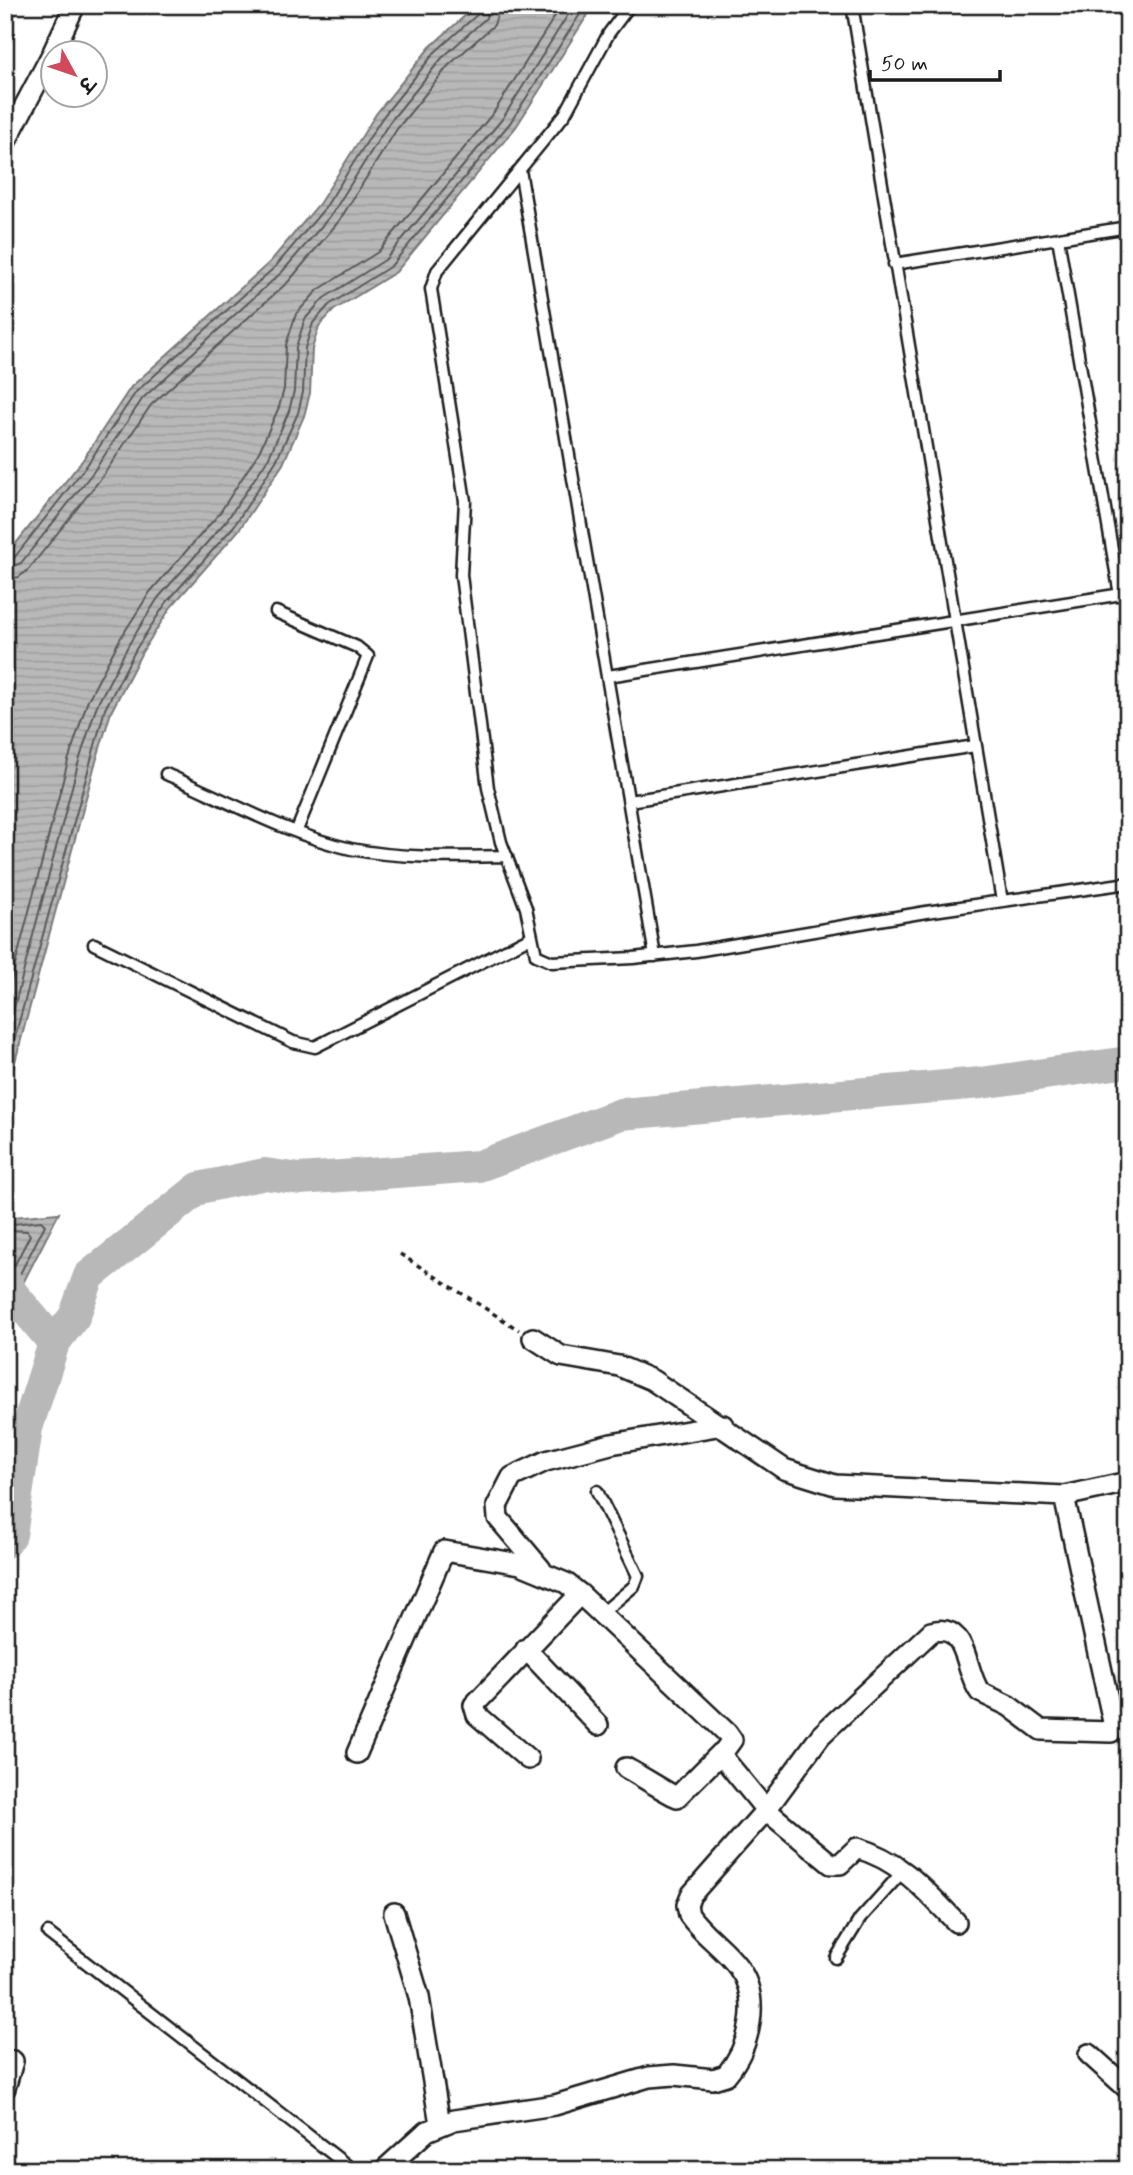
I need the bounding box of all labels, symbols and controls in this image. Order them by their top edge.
north arrow [38,38,108,108]
scale bar [870,38,1000,82]
text: 50 m [881,50,928,78]
text: उ [71,70,101,99]

